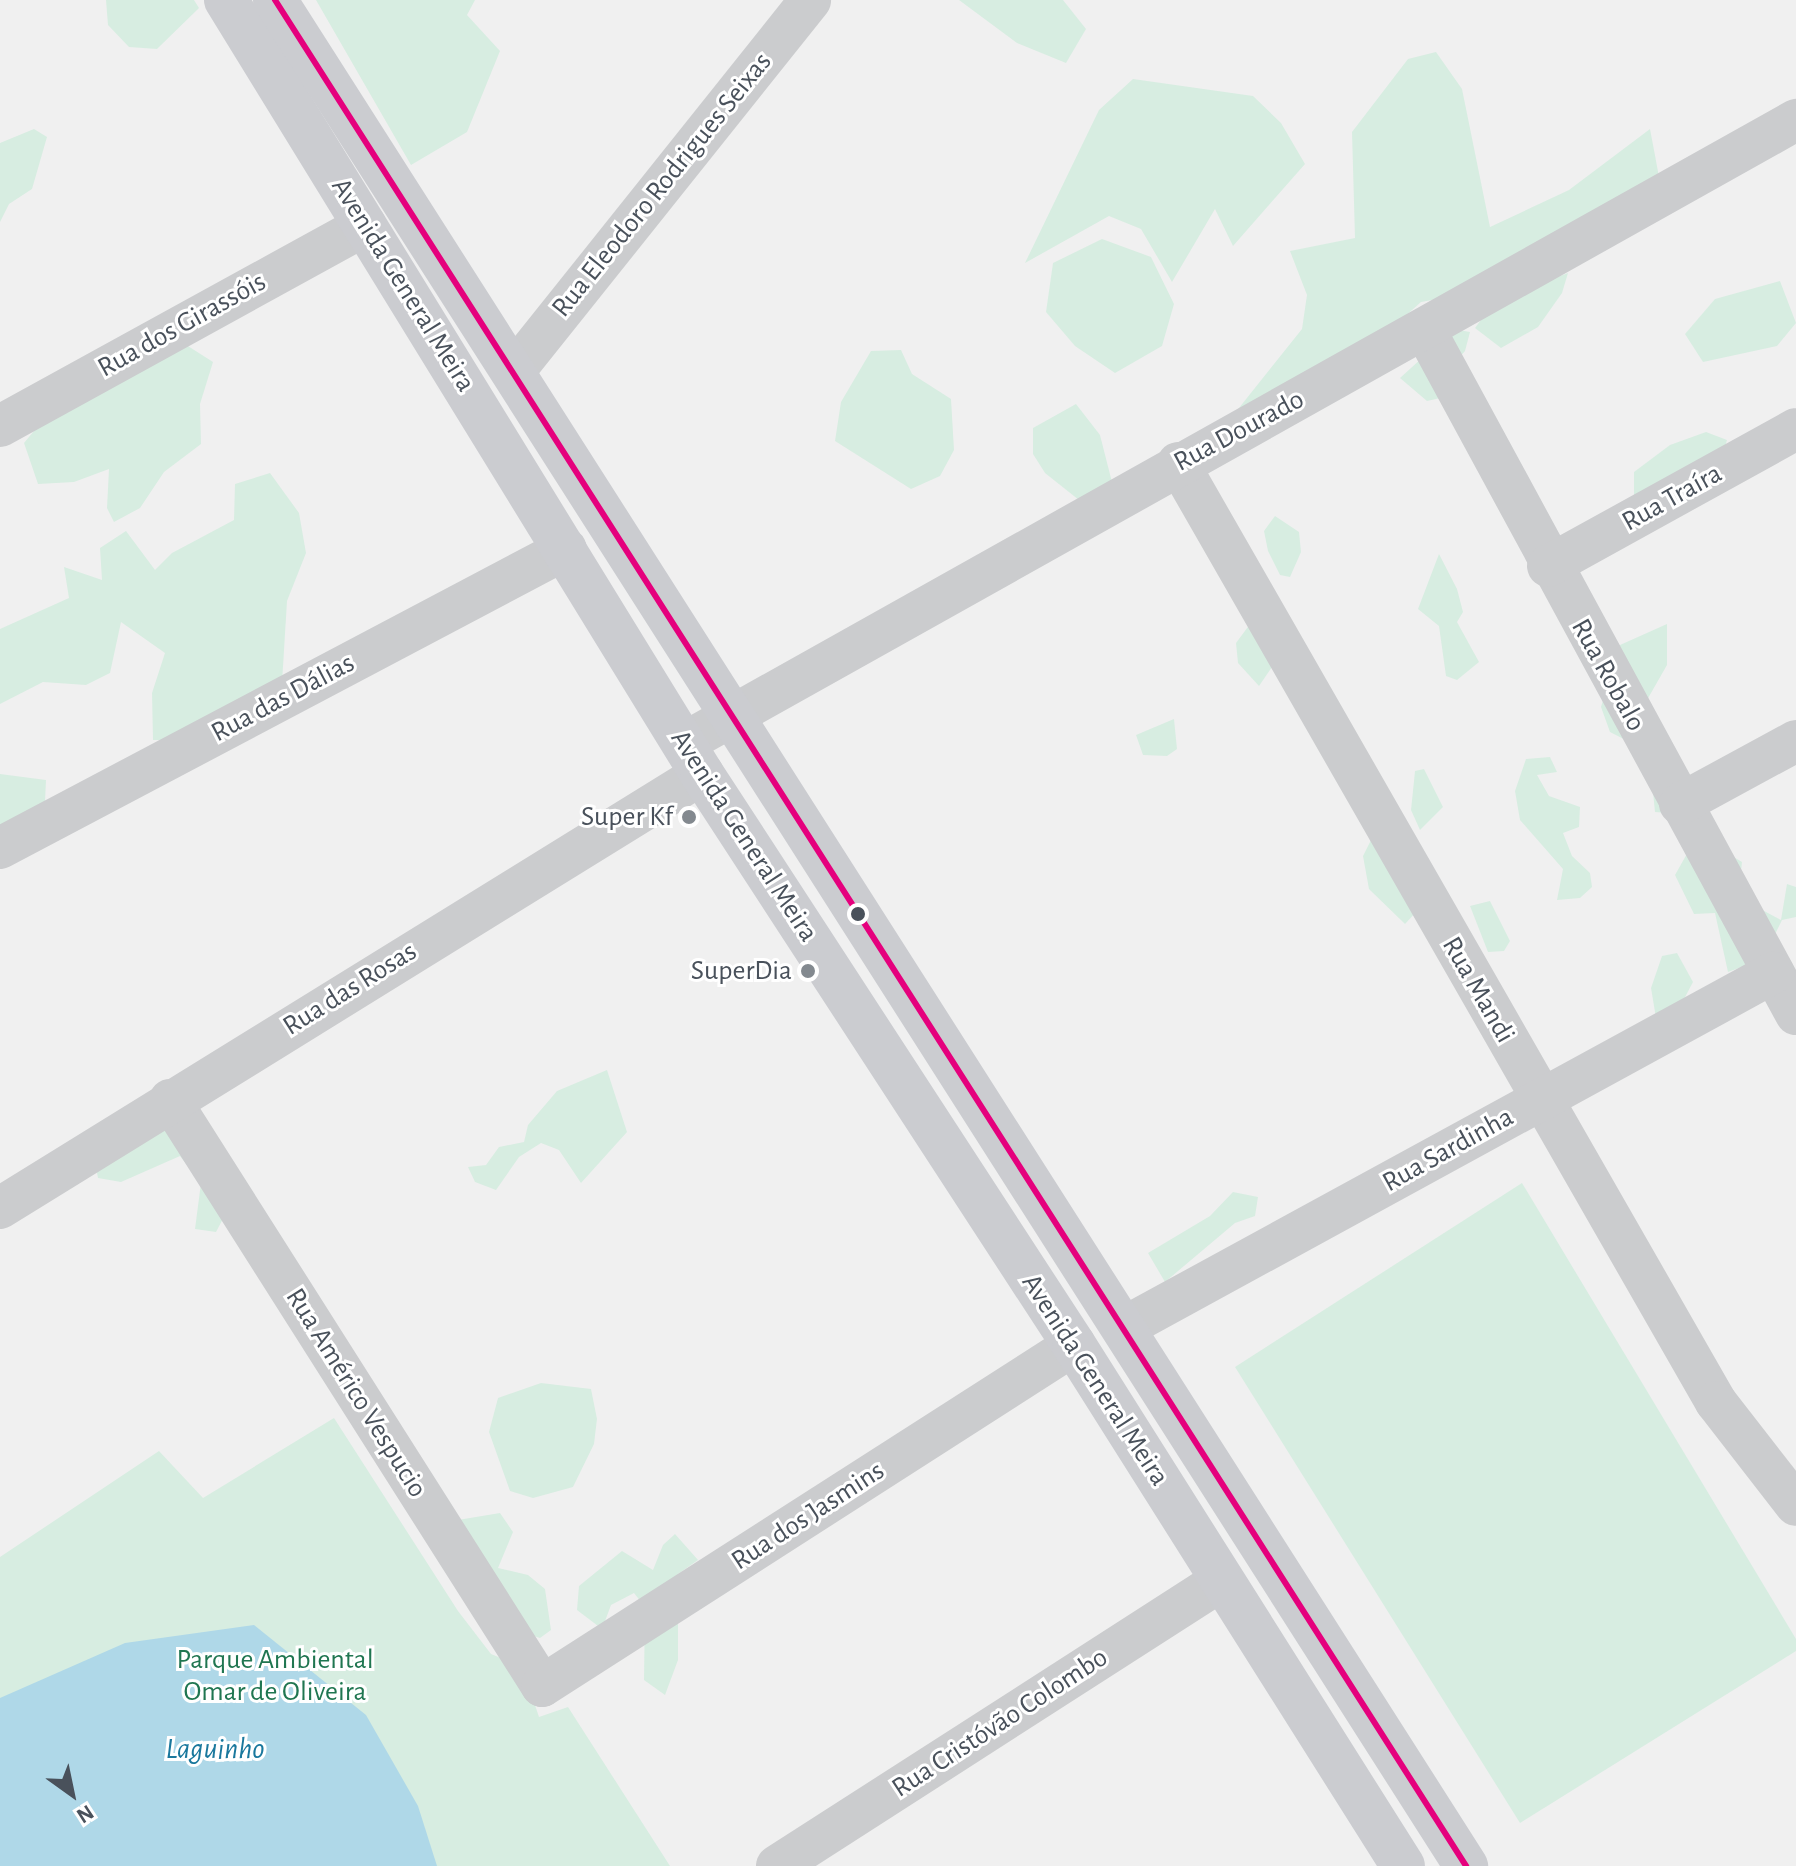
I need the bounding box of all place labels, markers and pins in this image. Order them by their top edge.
place label: Super Kf [581,800,673,834]
marker: Super Kf [680,808,698,826]
unlabelled marker [850,906,866,922]
place label: SuperDia [691,954,792,988]
marker: SuperDia [799,962,817,980]

